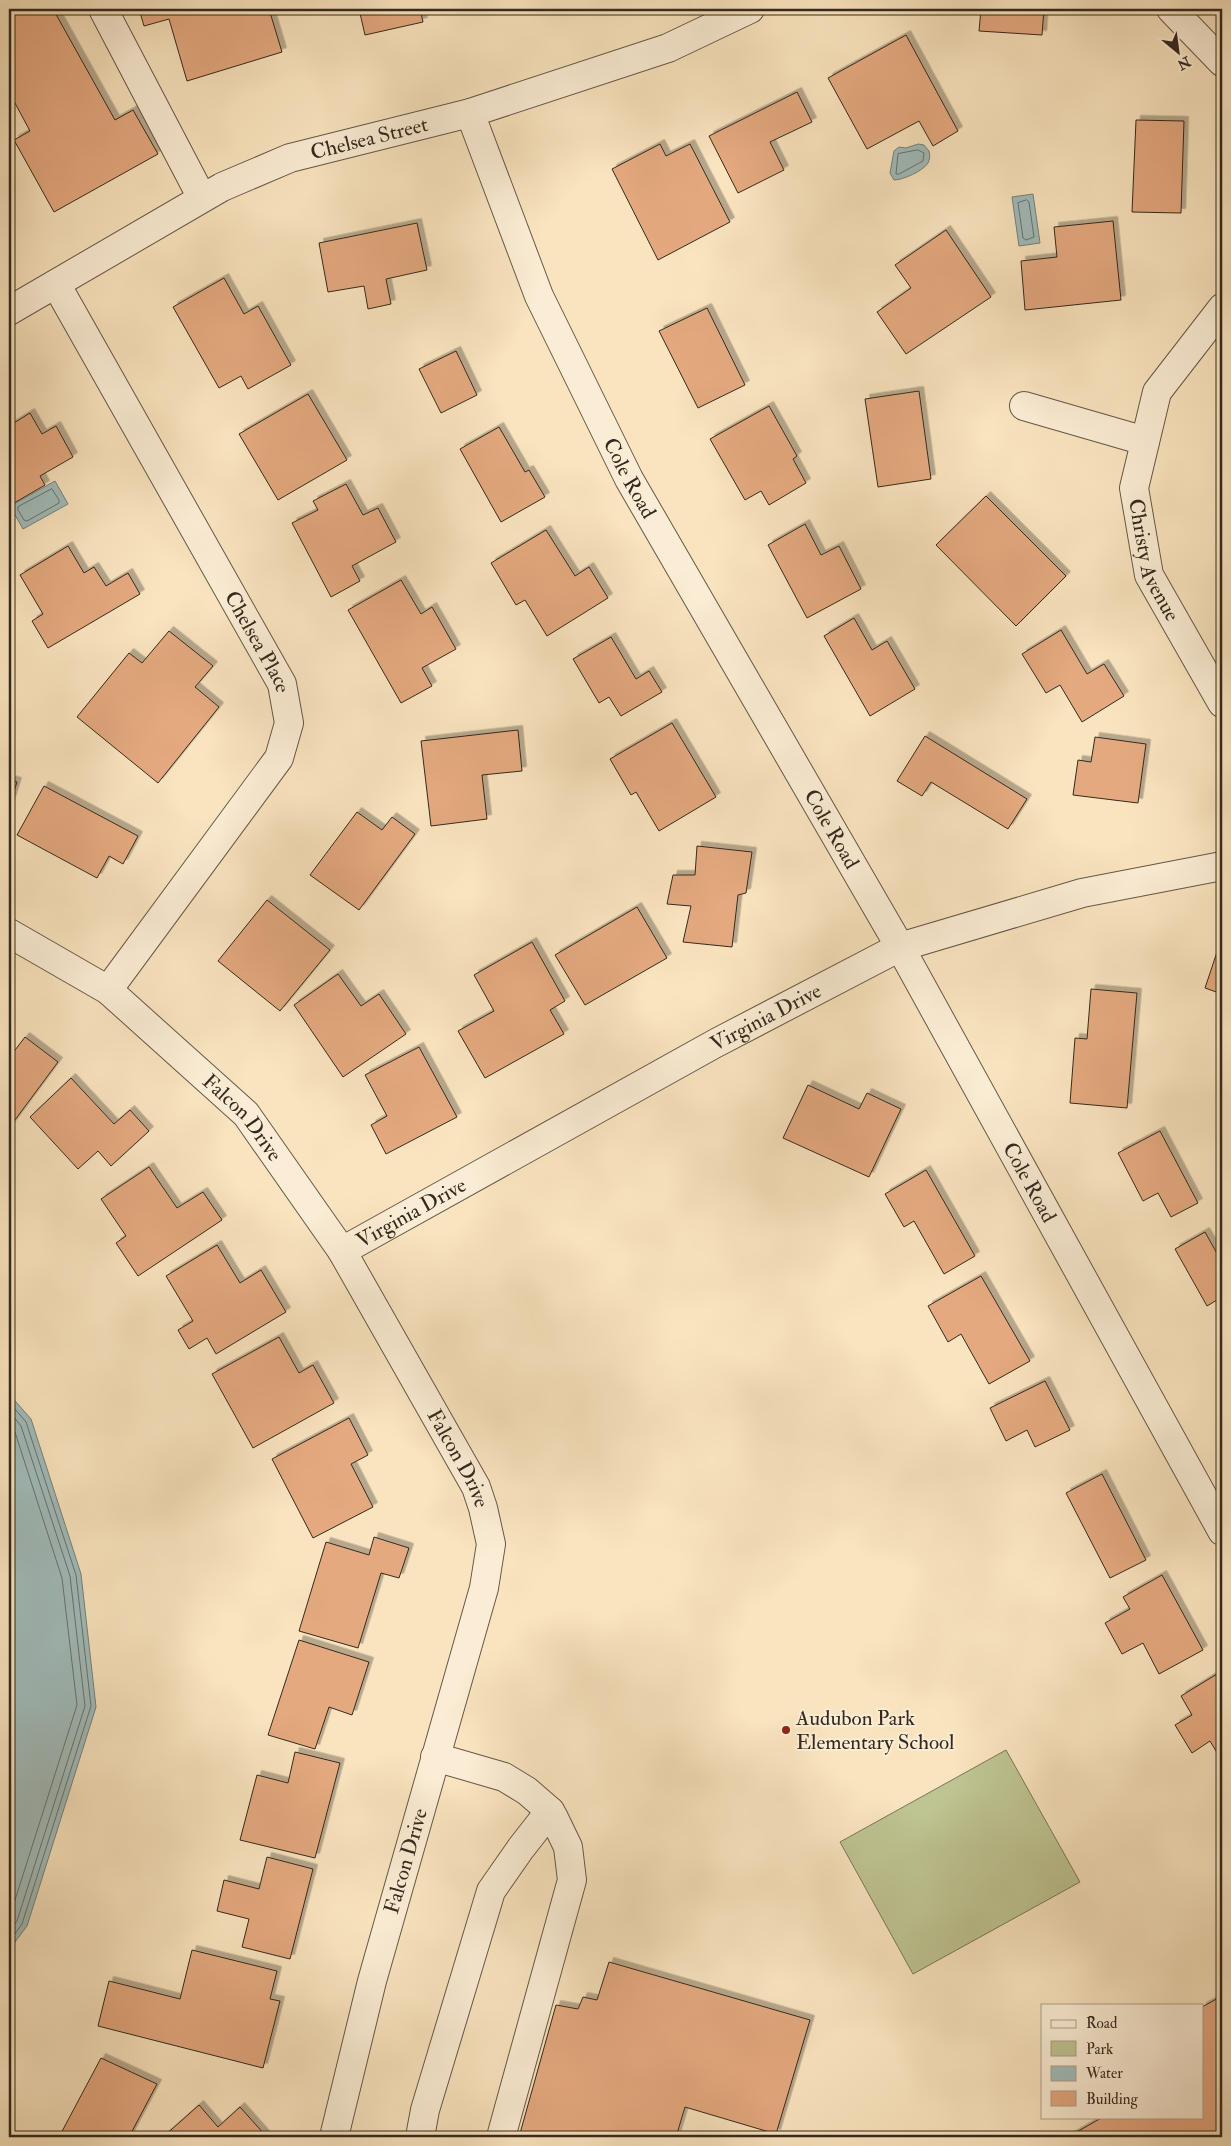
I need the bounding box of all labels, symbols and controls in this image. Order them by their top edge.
north arrow [1154,28,1204,78]
text: N [1174,52,1195,74]
street label: Chelsea Street [308,110,431,166]
street label: Cole Road [597,433,663,524]
street label: Christy Avenue [1123,496,1186,626]
street label: Chelsea Place [219,586,297,695]
street label: Cole Road [798,784,866,874]
street label: Virginia Drive [706,977,826,1057]
street label: Falcon Drive [197,1068,288,1167]
street label: Cole Road [997,1137,1063,1228]
street label: Virginia Drive [351,1171,471,1254]
street label: Falcon Drive [421,1404,495,1511]
place label: Audubon Park Elementary School [795,1705,955,1756]
marker: Audubon Park Elementary School [780,1724,792,1736]
street label: Falcon Drive [378,1805,434,1917]
legend [1041,2004,1204,2118]
text: Road [1086,2014,1118,2033]
text: Park [1086,2040,1113,2059]
text: Water [1085,2064,1123,2083]
text: Building [1086,2090,1138,2109]

